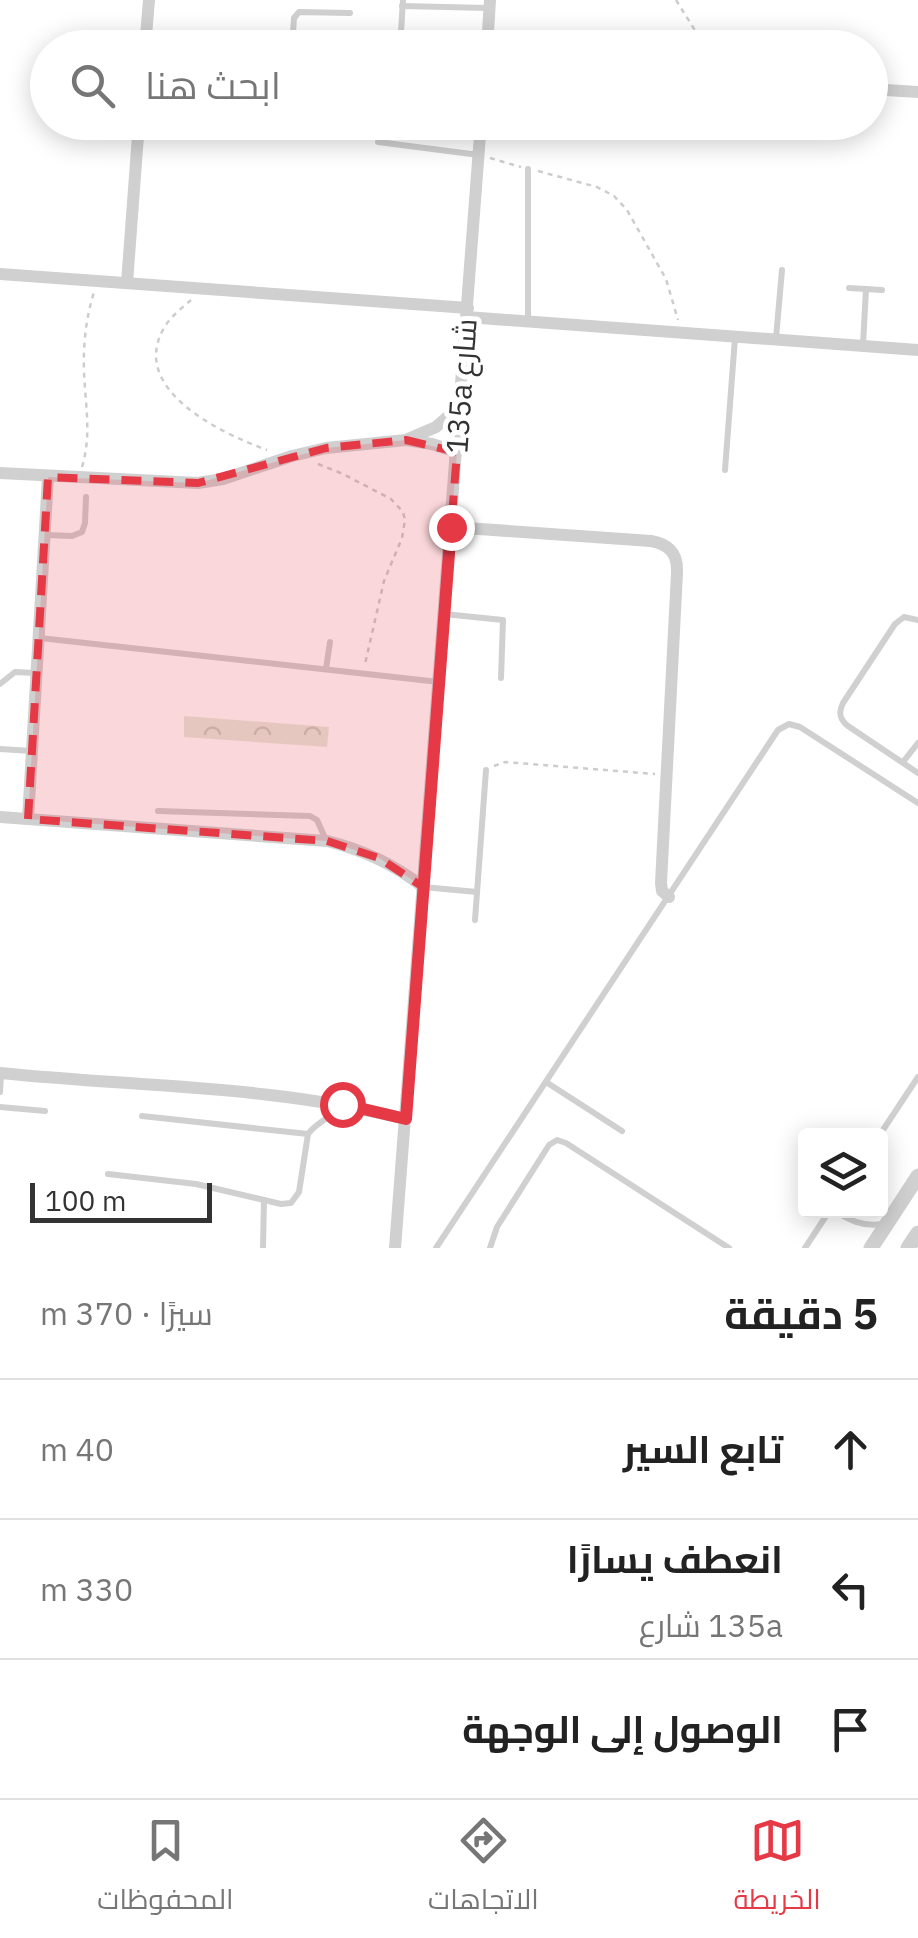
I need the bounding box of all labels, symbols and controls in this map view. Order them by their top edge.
search box [30,30,888,140]
icon: search [65,58,120,113]
text: ابحث هنا [145,60,281,109]
street label: 135a شارع [436,317,487,455]
route end [429,505,475,551]
route start [320,1082,366,1128]
map controls [798,1128,888,1218]
button: layers [798,1128,888,1218]
scale bar [30,1178,212,1222]
text: 100 m [45,1182,126,1219]
text: 5 دقيقة [724,1286,878,1341]
text: سيرًا · 370 m [40,1292,213,1334]
icon: ahead [823,1422,878,1477]
text: تابع السير [623,1424,783,1473]
text: 40 m [40,1428,114,1470]
text: انعطف يسارًا [567,1534,783,1583]
icon: left [823,1562,878,1617]
text: 330 m [40,1568,133,1610]
text: 135a شارع [639,1604,783,1646]
icon: arrive [823,1702,878,1757]
text: الوصول إلى الوجهة [462,1704,783,1753]
tab: المحفوظات [97,1813,234,1925]
tab: الاتجاهات [428,1813,539,1925]
tab: الخريطة [733,1813,821,1925]

